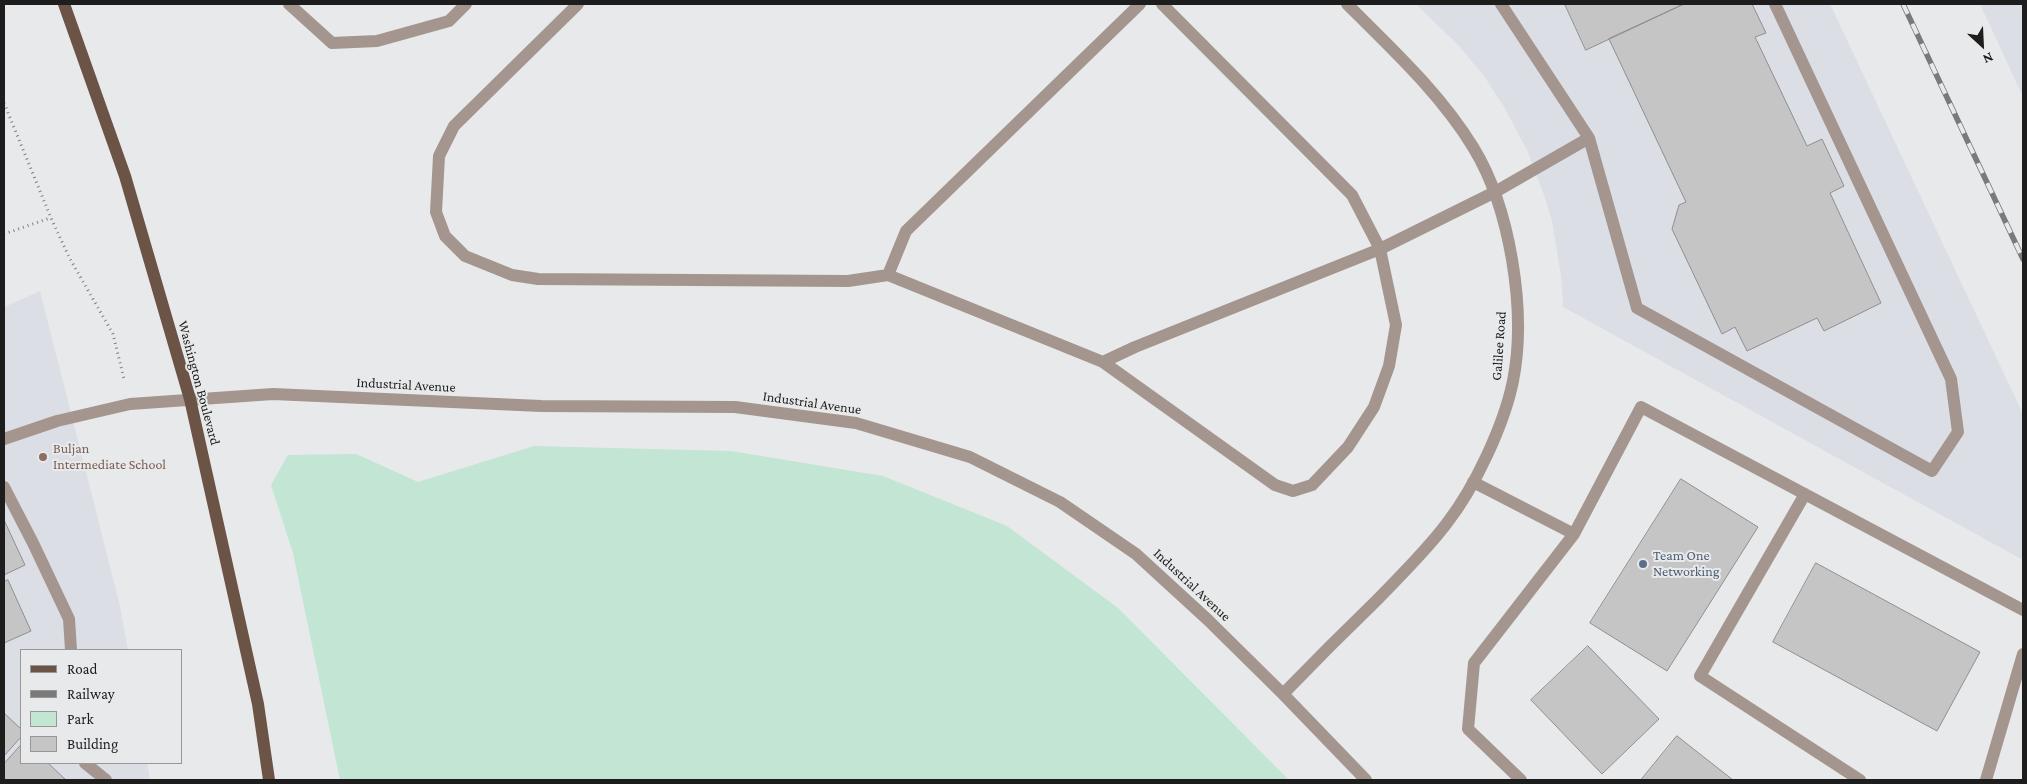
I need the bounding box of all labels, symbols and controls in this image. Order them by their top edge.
north arrow [1957,20,2007,70]
text: N [1981,49,1996,68]
street label: Galilee Road [1488,311,1510,381]
street label: Washington Boulevard [174,319,224,447]
street label: Industrial Avenue [356,374,456,396]
street label: Industrial Avenue [762,388,862,418]
place label: Buljan Intermediate School [53,441,166,474]
marker: Buljan Intermediate School [37,451,49,463]
street label: Industrial Avenue [1150,545,1234,625]
place label: Team One Networking [1653,548,1719,580]
marker: Team One Networking [1637,558,1649,570]
legend [20,649,182,764]
text: Road [67,661,97,677]
text: Railway [67,686,115,702]
text: Park [67,711,94,727]
text: Building [67,736,118,752]

